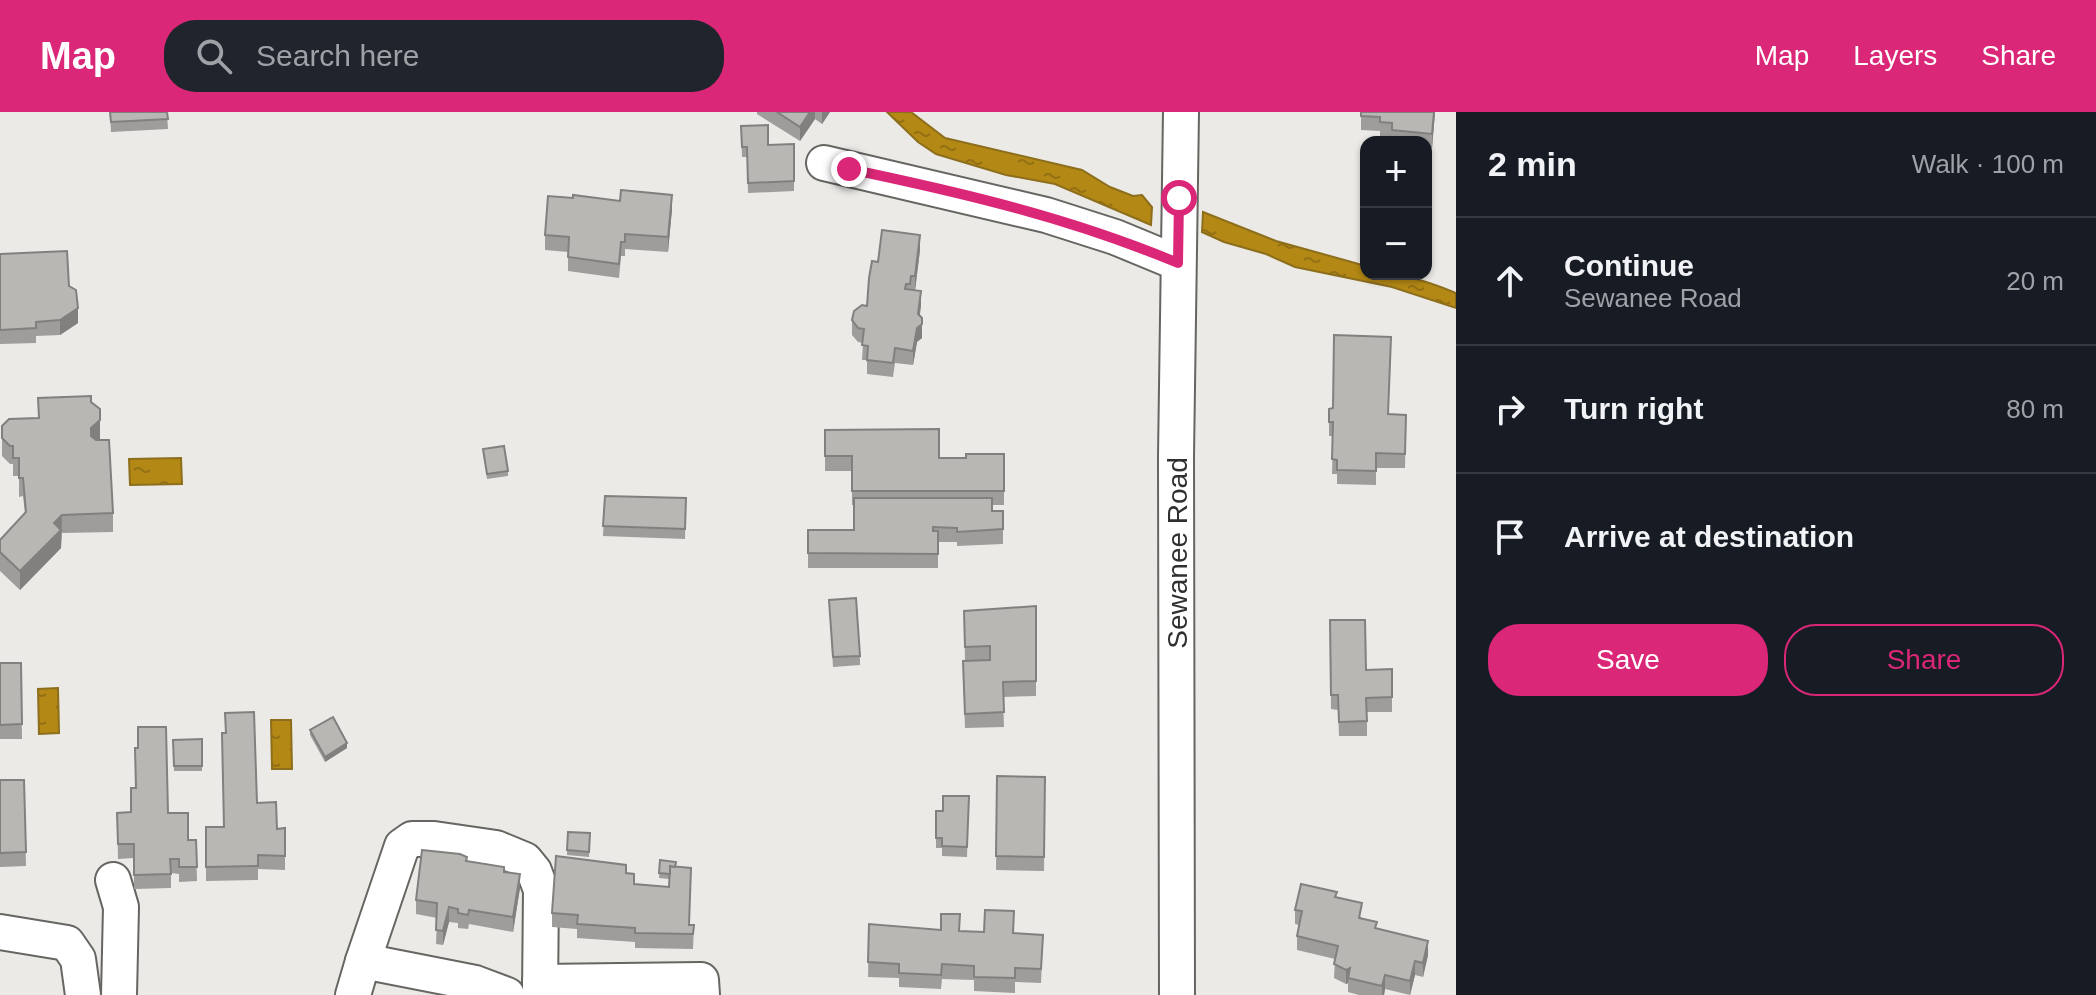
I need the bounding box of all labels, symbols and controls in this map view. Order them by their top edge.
search box [164,20,724,92]
icon: search [192,34,236,78]
text: Map [40,35,116,77]
text: Search here [256,39,419,72]
text: Map [1755,40,1809,71]
text: Layers [1853,40,1937,71]
text: Share [1981,40,2056,71]
map controls [1360,136,1432,280]
button: + [1360,136,1432,208]
text: 2 min [1488,145,1577,183]
text: Walk · 100 m [1912,149,2064,179]
route end [831,151,867,187]
route start [1161,180,1197,216]
button: − [1360,208,1432,280]
text: Continue [1564,249,1694,282]
icon: ahead [1488,259,1532,303]
text: 20 m [2006,266,2064,296]
text: Sewanee Road [1564,283,1742,313]
icon: right [1488,387,1532,431]
text: Turn right [1564,392,1703,425]
text: 80 m [2006,394,2064,424]
street label: Sewanee Road [1162,457,1193,649]
icon: arrive [1488,515,1532,559]
text: Arrive at destination [1564,520,1854,553]
button: Save [1488,624,1768,696]
button: Share [1784,624,2064,696]

